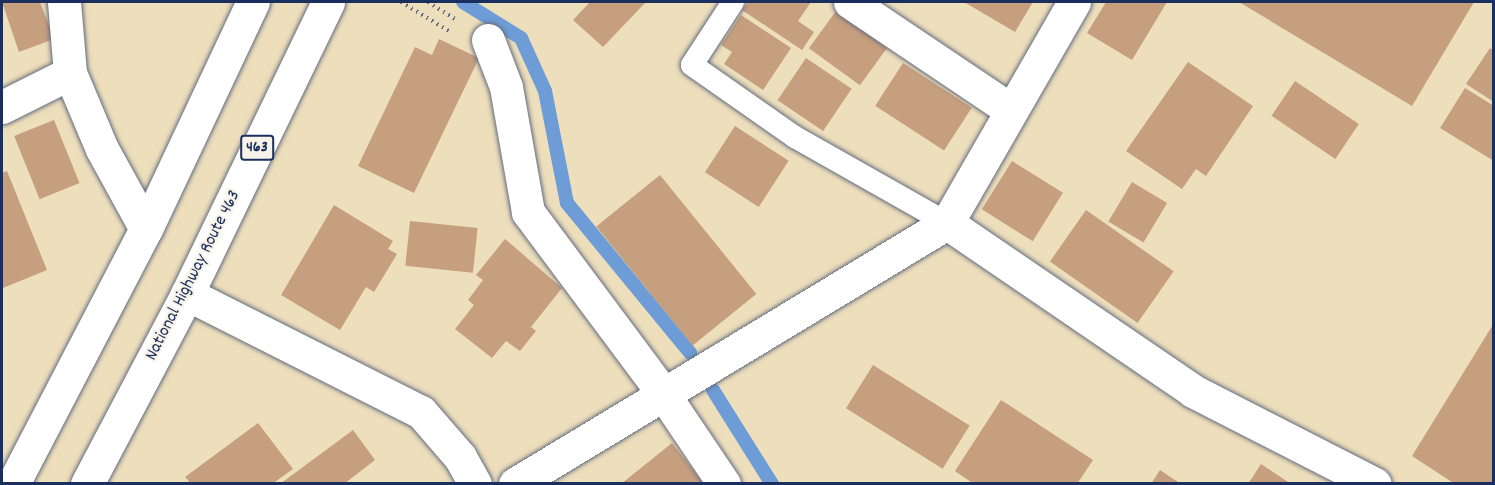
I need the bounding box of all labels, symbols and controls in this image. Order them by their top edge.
road number: 463 [239,135,275,161]
street label: National Highway Route 463 [142,187,246,365]

